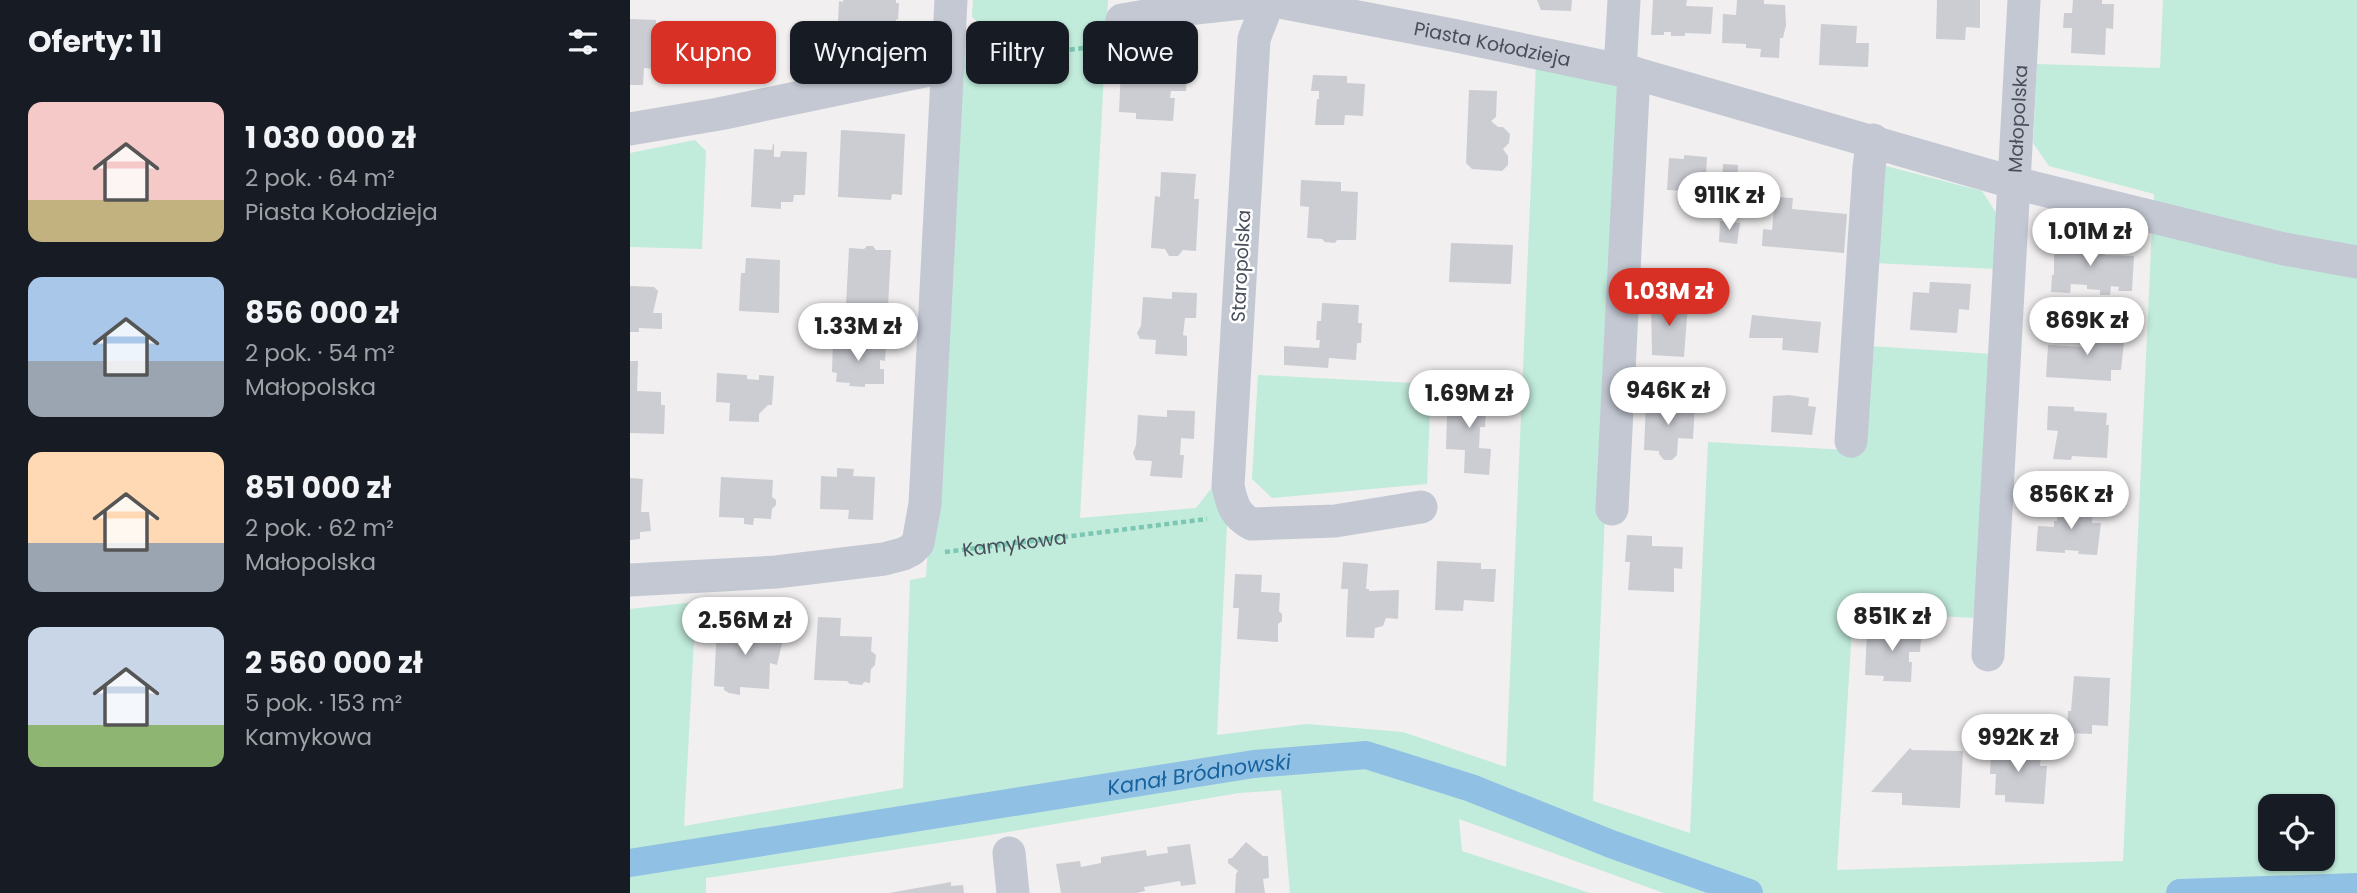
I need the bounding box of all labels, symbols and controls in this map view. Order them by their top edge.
street label: Piasta Kołodzieja [1412,15,1573,73]
text: Oferty: 11 [28,20,162,63]
chip: Kupno [651,21,776,84]
chip: Wynajem [790,21,952,84]
chip: Filtry [966,21,1069,84]
chip: Nowe [1083,21,1198,84]
icon: filters [564,23,602,61]
street label: Małopolska [2001,64,2034,174]
text: 1 030 000 zł [245,116,416,159]
icon: home [84,130,168,214]
text: 2 pok. · 64 m² [245,162,395,194]
pin: 911K zł [1664,173,1794,232]
text: 911K zł [1693,179,1765,211]
text: Piasta Kołodzieja [245,196,438,228]
pin: 1.01M zł [2018,208,2162,268]
street label: Staropolska [1225,209,1257,323]
text: 1.01M zł [2048,215,2132,247]
pin: 1.03M zł [1597,268,1741,328]
text: 1.03M zł [1625,275,1713,307]
text: 856 000 zł [245,291,399,334]
pin: 869K zł [2022,298,2152,357]
pin: 1.33M zł [786,304,930,363]
text: 869K zł [2045,304,2129,336]
icon: home [84,305,168,389]
text: 1.33M zł [814,310,902,342]
text: 2 pok. · 54 m² [245,337,395,369]
pin: 946K zł [1603,368,1733,427]
pin: 1.69M zł [1397,370,1541,430]
text: Małopolska [245,371,376,403]
text: 946K zł [1626,374,1710,406]
text: 1.69M zł [1425,377,1513,409]
text: 851 000 zł [245,466,391,509]
pin: 856K zł [2006,472,2136,531]
text: 856K zł [2029,478,2113,510]
icon: home [84,480,168,564]
text: 2 pok. · 62 m² [245,512,394,544]
street label: Kamykowa [961,523,1068,563]
text: Małopolska [245,546,376,578]
pin: 851K zł [1827,594,1957,653]
pin: 2.56M zł [673,598,817,657]
text: 851K zł [1853,600,1931,632]
text: 2.56M zł [698,604,792,636]
text: 2 560 000 zł [245,641,423,684]
icon: home [84,655,168,739]
text: 5 pok. · 153 m² [245,687,402,719]
pin: 992K zł [1953,714,2083,774]
text: Kamykowa [245,721,372,753]
text: 992K zł [1977,721,2059,753]
water label: Kanał Bródnowski [1105,747,1293,802]
map controls [2258,794,2335,871]
button: locate [2258,794,2335,871]

